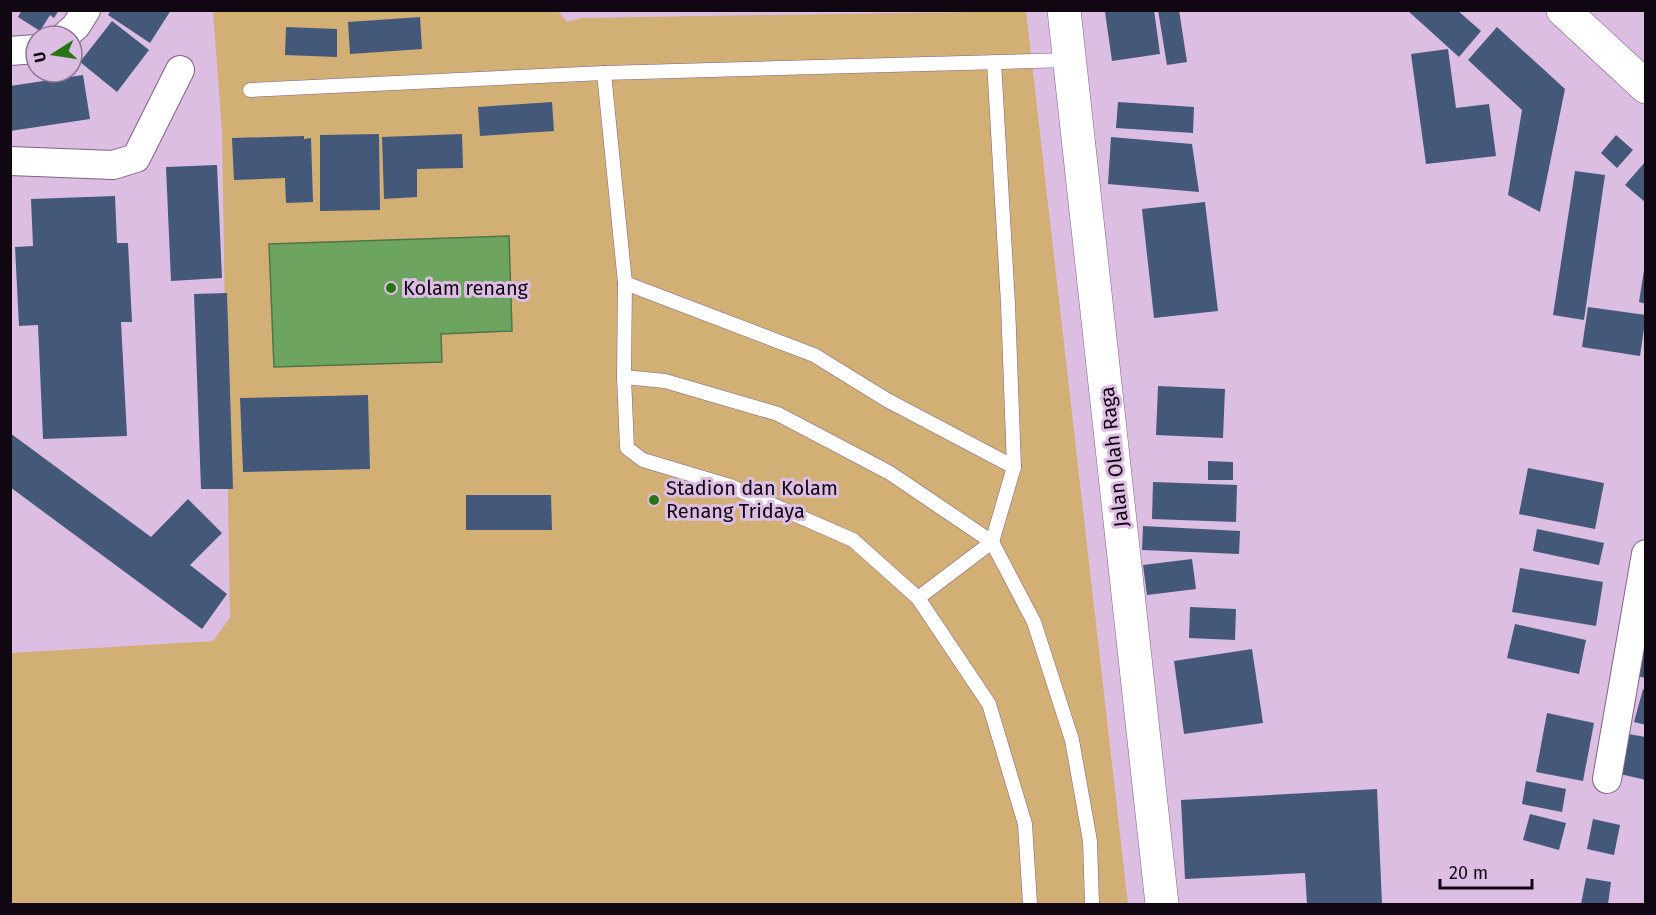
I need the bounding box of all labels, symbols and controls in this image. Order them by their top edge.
north arrow [24,24,84,84]
text: U [29,50,50,64]
place label: Kolam renang [403,276,529,300]
marker: Kolam renang [384,281,398,295]
street label: Jalan Olah Raga [1095,385,1133,529]
place label: Stadion dan Kolam Renang Tridaya [666,476,838,523]
marker: Stadion dan Kolam Renang Tridaya [647,493,661,507]
scale bar [1440,852,1532,890]
text: 20 m [1449,862,1488,884]

